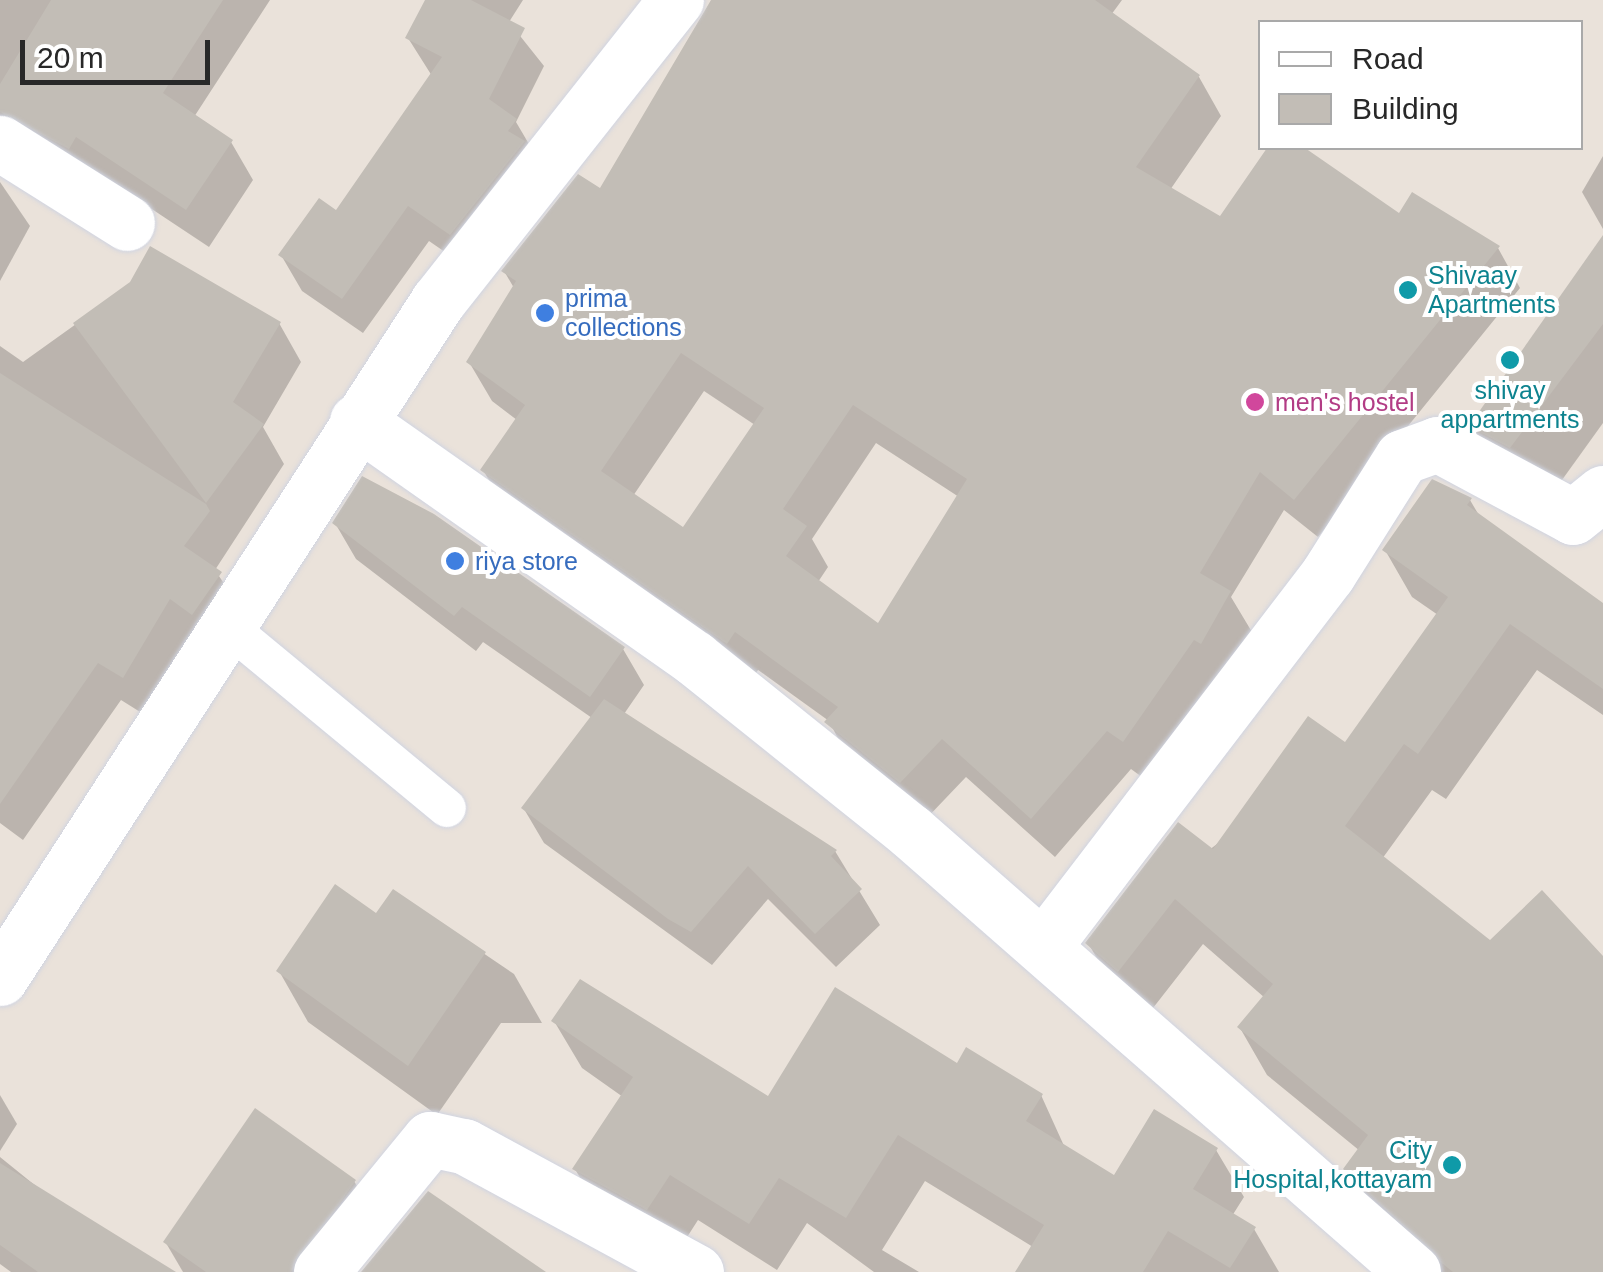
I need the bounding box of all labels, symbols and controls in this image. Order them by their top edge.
scale bar [25,20,215,82]
legend [1258,20,1583,150]
text: 20 m [37,41,104,74]
text: Road [1352,42,1424,75]
text: Building [1352,92,1459,125]
place label: Shivaay Apartments [1428,261,1556,320]
marker: Shivaay Apartments [1397,279,1419,301]
place label: prima collections [565,284,682,343]
marker: prima collections [534,302,556,324]
marker: shivay appartments [1499,349,1521,371]
place label: shivay appartments [1441,376,1579,435]
place label: men's hostel [1275,387,1415,417]
marker: men's hostel [1244,391,1266,413]
place label: riya store [475,546,578,576]
marker: riya store [444,550,466,572]
place label: City Hospital,kottayam [1233,1136,1432,1195]
marker: City Hospital,kottayam [1441,1154,1463,1176]

